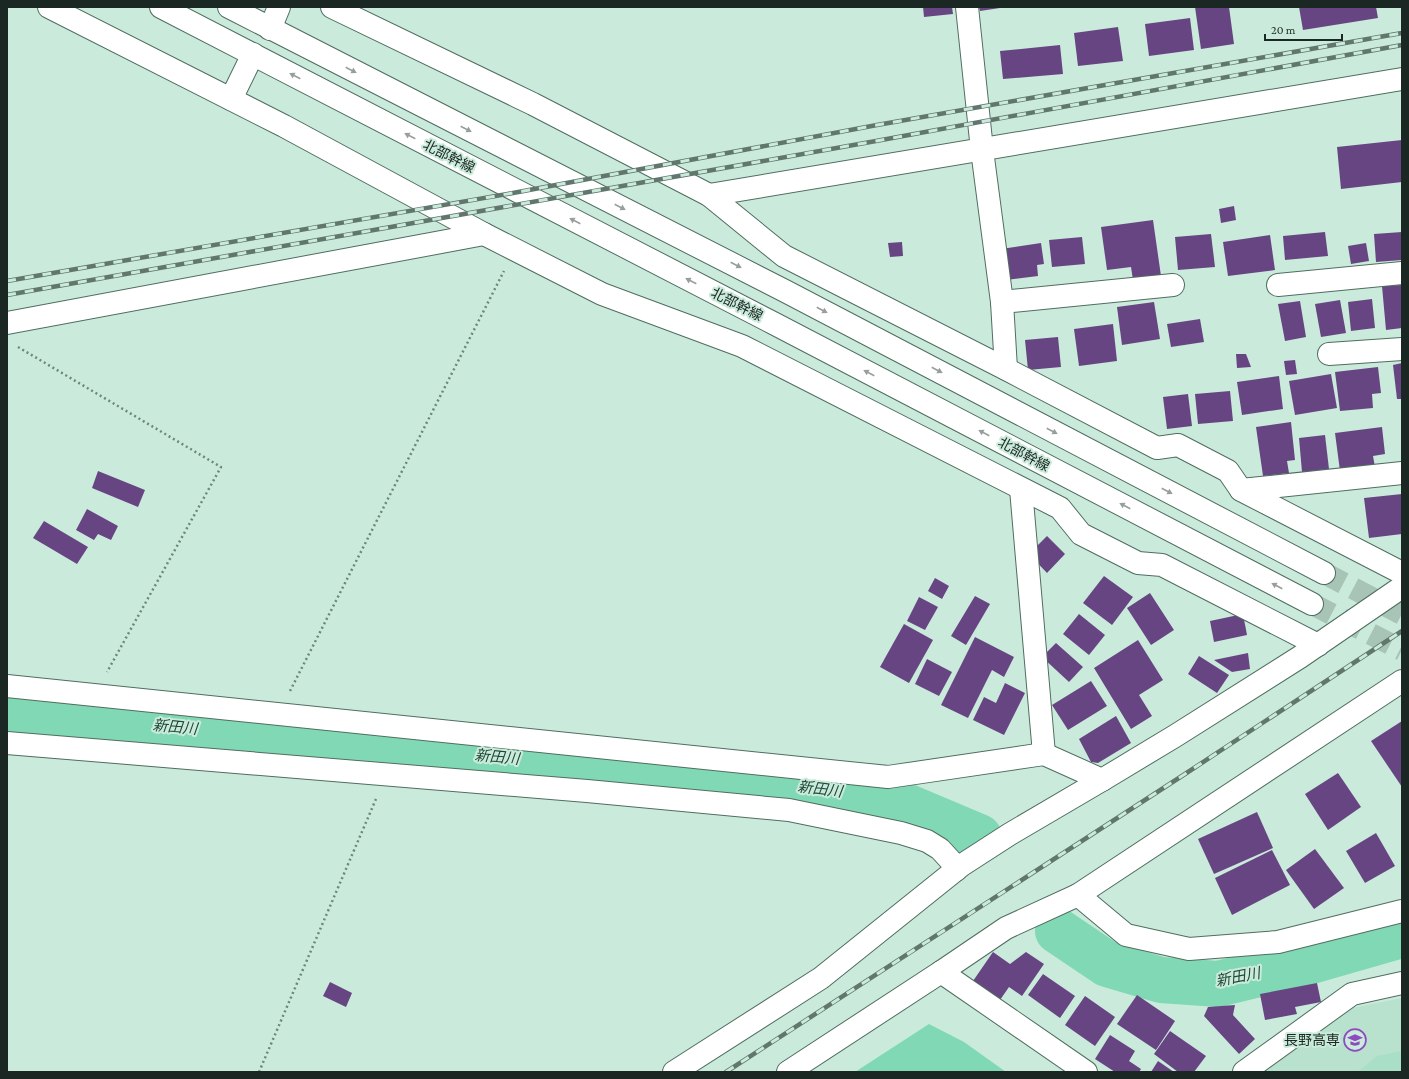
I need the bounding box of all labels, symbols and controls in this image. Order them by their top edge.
scale bar [1265,16,1342,42]
text: 20 m [1271,23,1296,37]
one-way arrow [345,67,356,73]
one-way arrow [289,73,300,79]
one-way arrow [461,125,472,132]
one-way arrow [404,132,416,139]
street label: 北部幹線 [420,136,478,176]
one-way arrow [614,203,626,210]
one-way arrow [570,218,581,224]
one-way arrow [730,262,741,269]
one-way arrow [685,277,697,284]
street label: 北部幹線 [708,284,766,324]
one-way arrow [816,307,828,313]
one-way arrow [931,367,943,373]
one-way arrow [863,370,875,376]
one-way arrow [1046,427,1058,434]
one-way arrow [979,430,990,436]
street label: 北部幹線 [996,434,1052,474]
one-way arrow [1162,488,1173,494]
one-way arrow [1119,503,1130,509]
one-way arrow [1271,583,1283,589]
water label: 新田川 [152,717,200,737]
water label: 新田川 [474,747,522,767]
water label: 新田川 [797,778,845,800]
water label: 新田川 [1214,964,1264,989]
school or university icon: 長野高専 [1342,1027,1368,1053]
place label: 長野高専 [1284,1032,1340,1048]

